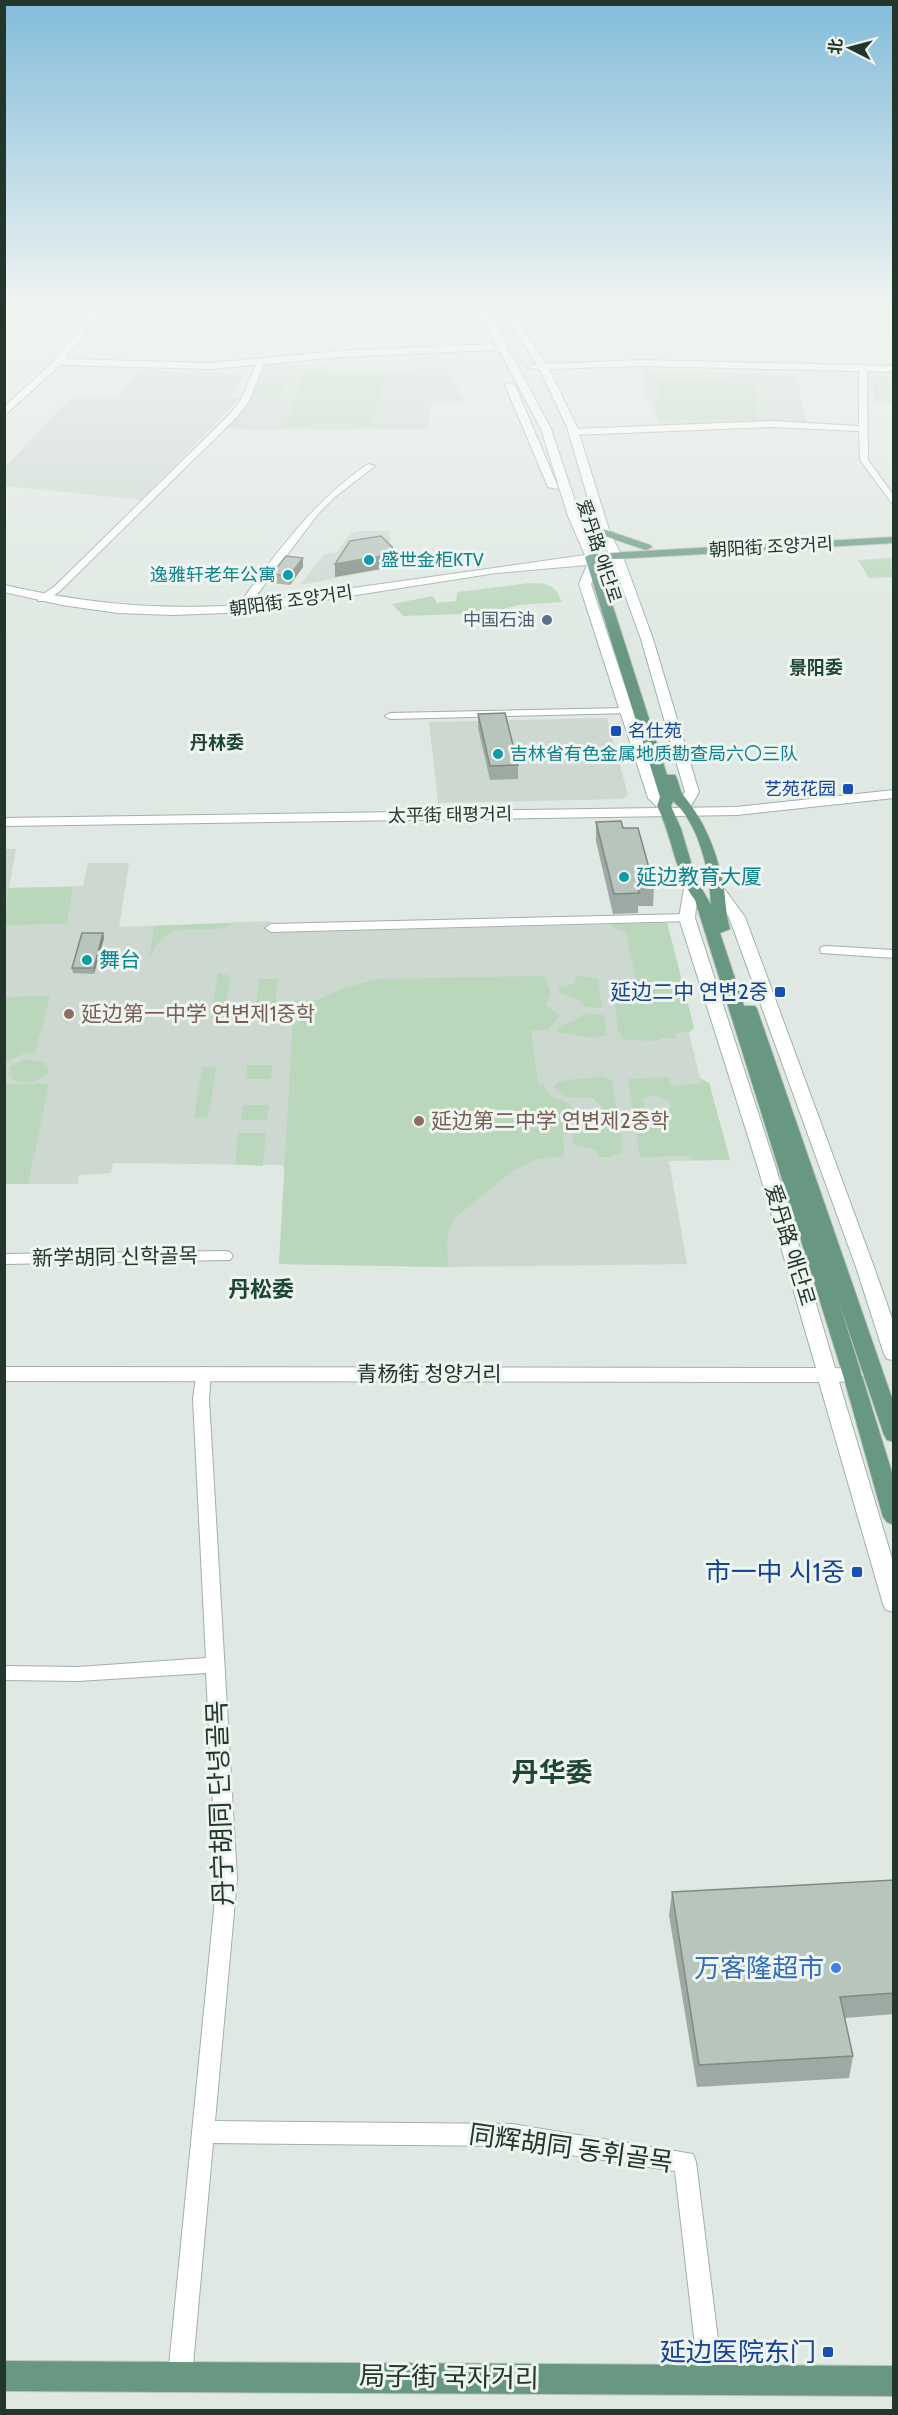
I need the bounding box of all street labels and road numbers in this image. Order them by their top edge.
street label: 爱丹路 애단로 [572,496,626,606]
street label: 朝阳街 조양거리 [708,533,834,561]
street label: 朝阳街 조양거리 [228,581,354,621]
street label: 太平街 태평거리 [388,803,512,827]
street label: 爱丹路 애단로 [760,1181,821,1309]
street label: 新学胡同 신학골목 [32,1243,198,1270]
street label: 青杨街 청양거리 [356,1361,502,1386]
street label: 丹宁胡同 단녕골목 [200,1700,240,1906]
street label: 同辉胡同 동휘골목 [467,2118,675,2178]
street label: 局子街 국자거리 [359,2359,539,2395]

